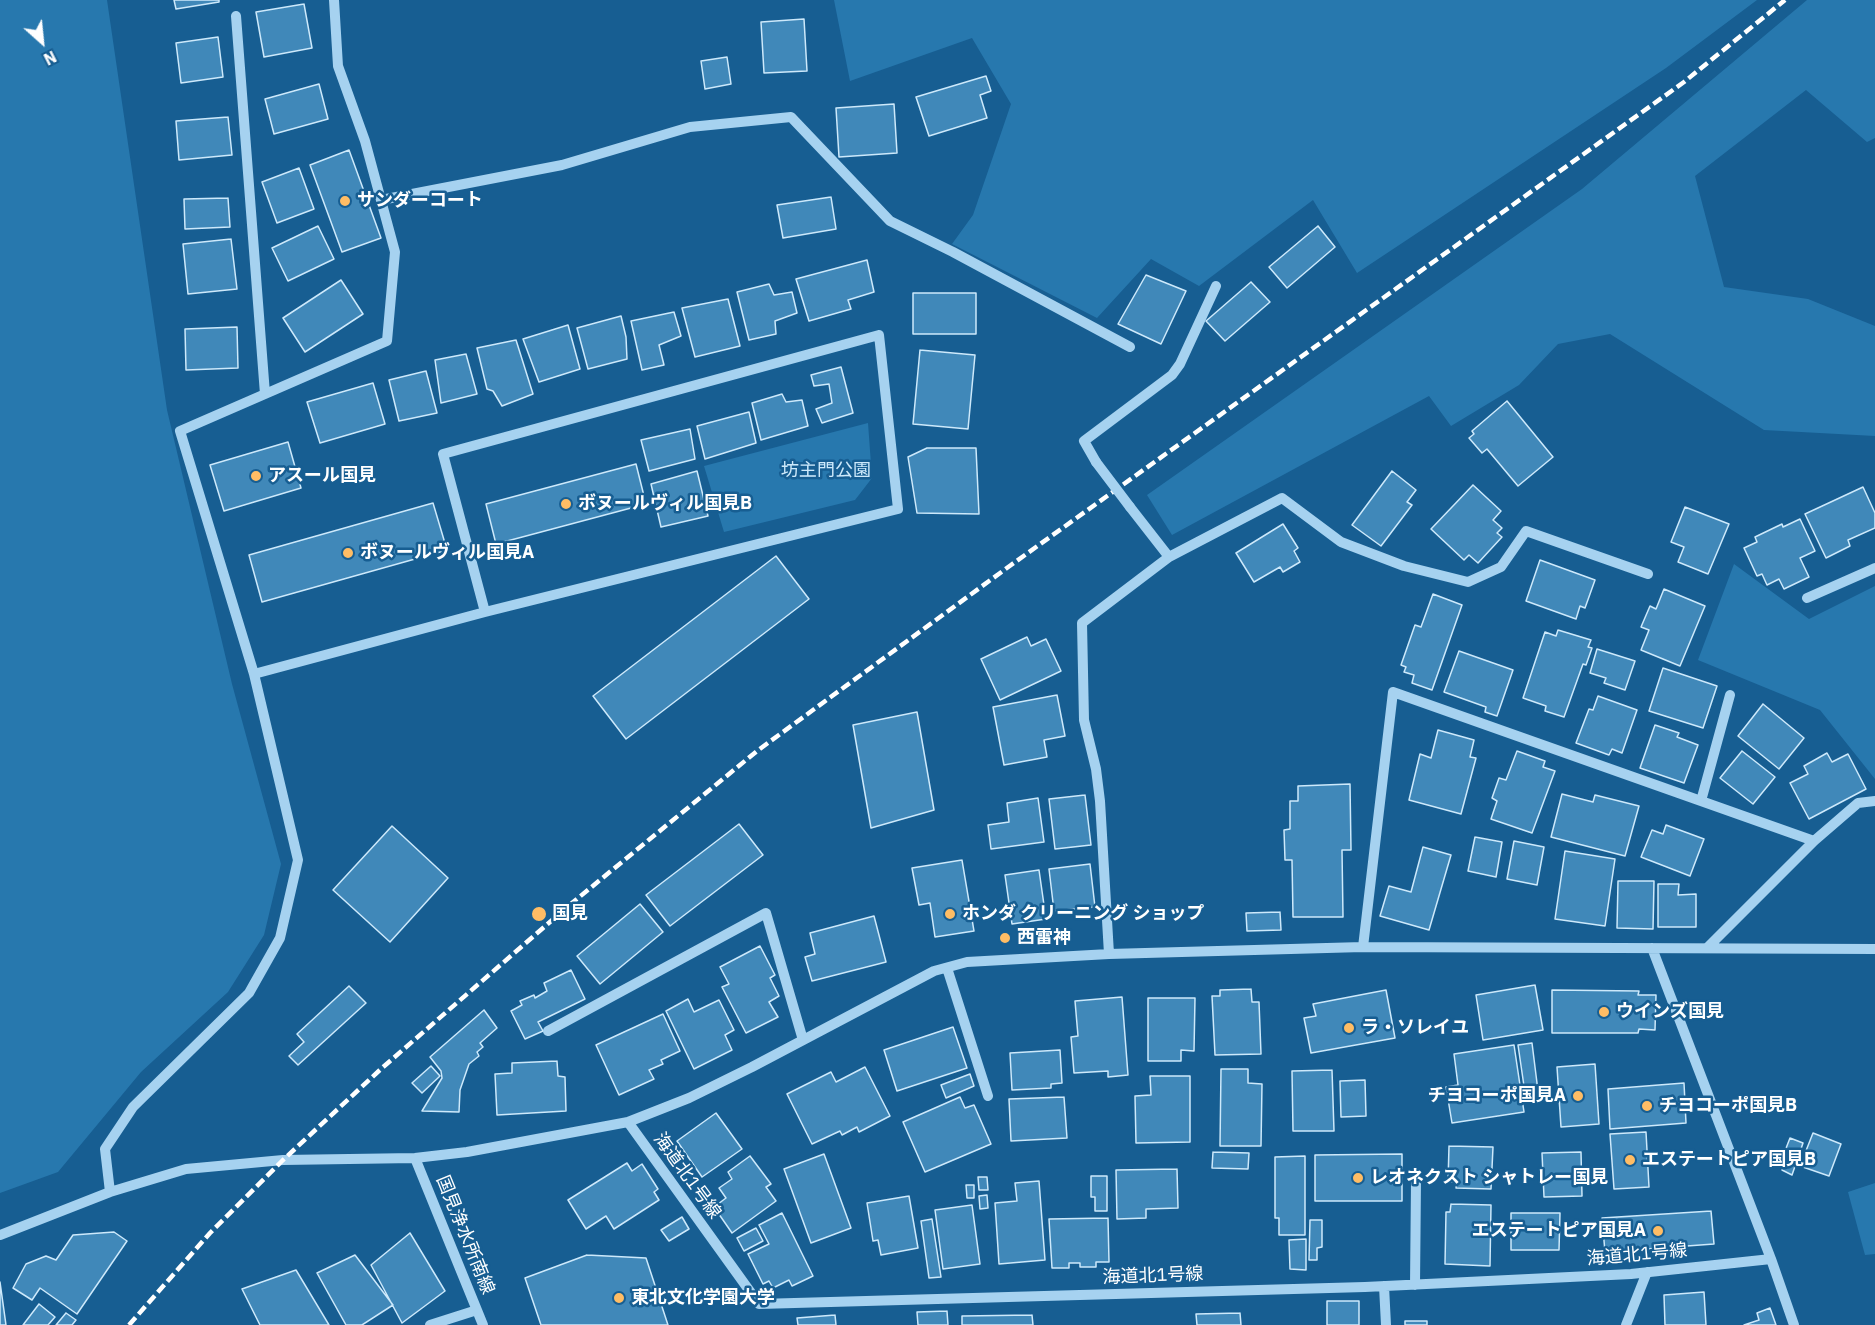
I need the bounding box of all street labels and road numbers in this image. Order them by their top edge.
street label: 海道北1号線 [649,1129,725,1223]
street label: 国見浄水所南線 [431,1173,499,1297]
street label: 海道北1号線 [1586,1240,1688,1270]
street label: 海道北1号線 [1102,1263,1204,1289]

